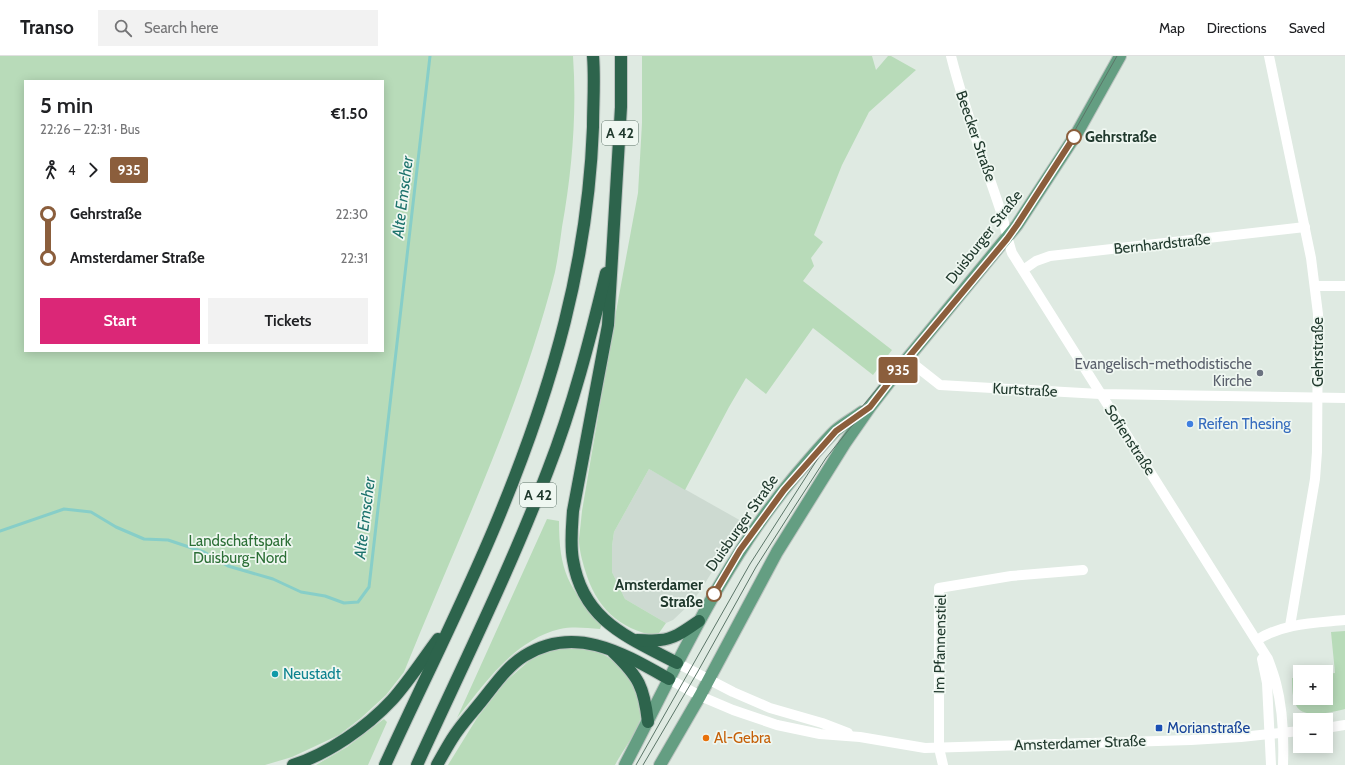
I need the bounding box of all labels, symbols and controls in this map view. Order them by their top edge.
search box [98,10,378,46]
text: Transo [20,16,74,39]
icon: search [112,17,134,39]
text: Search here [144,19,218,37]
text: Map [1159,19,1185,37]
text: Directions [1207,19,1267,37]
text: Saved [1289,19,1325,37]
street label: Beecker Straße [952,88,1000,184]
text: 5 min [40,92,93,119]
text: €1.50 [331,105,368,123]
text: 22:26 – 22:31 · Bus [40,121,140,137]
road number: A 42 [602,121,638,145]
place label: Gehrstraße [1085,128,1157,146]
marker: Gehrstraße [1066,129,1082,145]
water label: Alte Emscher [388,154,417,240]
icon: walk [40,159,62,181]
icon: forward [82,159,104,181]
text: 935 [118,161,140,179]
text: 4 [68,162,76,178]
street label: Duisburger Straße [942,186,1026,287]
text: Gehrstraße [70,205,142,223]
text: 22:30 [336,206,368,222]
street label: Bernhardstraße [1113,230,1212,258]
text: Amsterdamer Straße [70,249,205,267]
text: 22:31 [340,250,368,266]
button: Start [40,298,200,344]
button: Tickets [208,298,368,344]
street label: Gehrstraße [1309,317,1327,387]
place label: Evangelisch-methodistische Kirche [1075,355,1252,390]
line badge: 935 [875,357,921,383]
text: 935 [887,361,909,379]
marker: Evangelisch-methodistische Kirche [1255,368,1265,378]
street label: Kurtstraße [992,379,1058,401]
street label: Sofienstraße [1101,401,1160,479]
place label: Reifen Thesing [1198,415,1291,433]
marker: Reifen Thesing [1185,419,1195,429]
street label: Duisburger Straße [702,471,782,575]
water label: Alte Emscher [350,475,379,561]
road number: A 42 [520,483,556,507]
park label: Landschaftspark Duisburg-Nord [189,532,292,567]
place label: Amsterdamer Straße [615,576,703,611]
marker: Amsterdamer Straße [706,586,722,602]
street label: Im Pfannenstiel [930,594,950,694]
place label: Neustadt [283,665,341,683]
map controls [1293,665,1333,753]
button: + [1293,665,1333,705]
marker: Neustadt [270,669,280,679]
button: − [1293,713,1333,753]
place label: Morianstraße [1167,719,1250,737]
marker: Morianstraße [1154,723,1164,733]
place label: Al-Gebra [714,729,772,747]
street label: Amsterdamer Straße [1014,732,1147,754]
marker: Al-Gebra [701,733,711,743]

